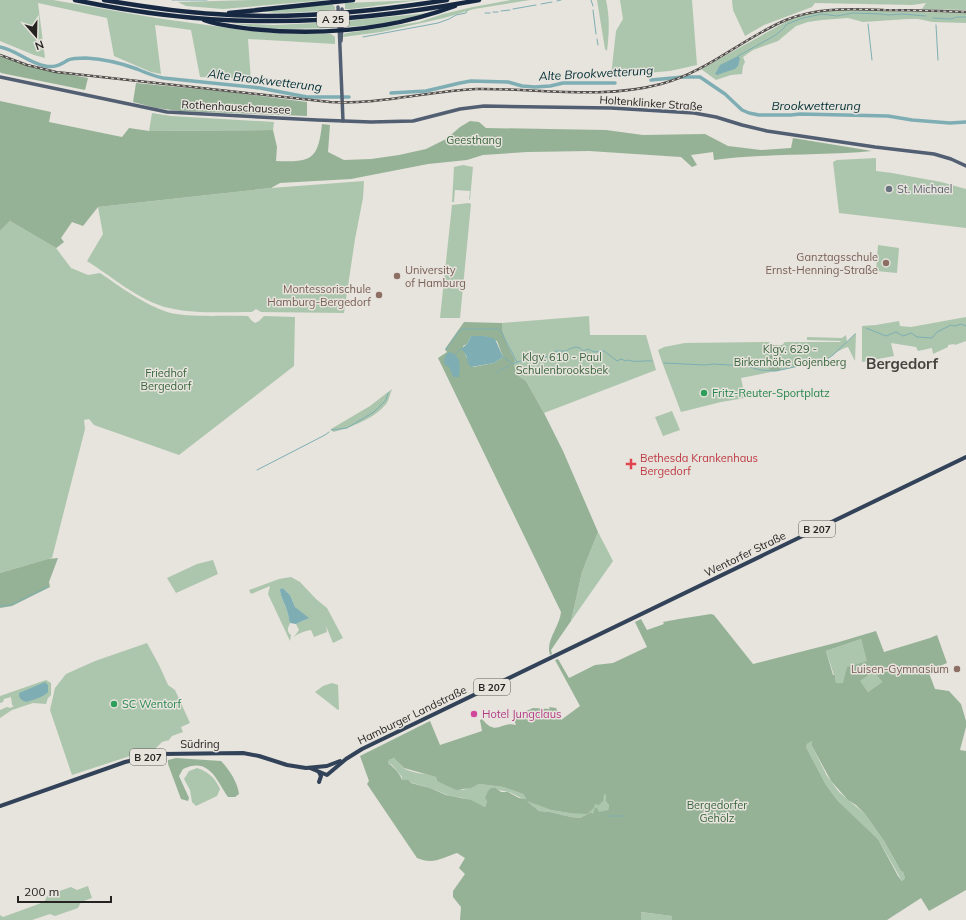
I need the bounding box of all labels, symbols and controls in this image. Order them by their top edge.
road number: A 25 [317,11,349,27]
north arrow [16,16,56,56]
text: N [33,37,46,53]
water label: Alte Brookwetterung [537,63,654,84]
water label: Alte Brookwetterung [206,65,323,94]
street label: Holtenklinker Straße [599,92,703,114]
street label: Rothenhauschaussee [181,97,291,117]
water label: Brookwetterung [771,98,861,113]
park label: Geesthang [446,133,502,147]
place label: St. Michael [897,182,952,196]
marker: St. Michael [884,184,894,194]
place label: Ganztagsschule Ernst-Henning-Straße [766,250,878,277]
marker: Ganztagsschule Ernst-Henning-Straße [881,258,891,268]
place label: University of Hamburg [405,263,466,290]
marker: University of Hamburg [392,271,402,281]
place label: Montessorischule Hamburg-Bergedorf [267,282,371,309]
marker: Montessorischule Hamburg-Bergedorf [374,290,384,300]
park label: Klgv. 629 - Birkenhöhe Gojenberg [734,342,846,369]
park label: Klgv. 610 - Paul Schulenbrooksbek [516,350,609,377]
district label: Bergedorf [866,354,938,373]
park label: Friedhof Bergedorf [141,366,192,393]
place label: Fritz-Reuter-Sportplatz [712,386,830,400]
marker: Fritz-Reuter-Sportplatz [699,388,709,398]
place label: Bethesda Krankenhaus Bergedorf [640,451,758,478]
marker: Bethesda Krankenhaus Bergedorf [625,458,637,470]
road number: B 207 [799,521,835,537]
street label: Wentorfer Straße [702,528,788,580]
place label: Luisen-Gymnasium [851,662,949,676]
marker: Luisen-Gymnasium [952,664,962,674]
road number: B 207 [474,679,510,695]
street label: Hamburger Landstraße [355,683,469,747]
place label: SC Wentorf [122,697,182,711]
marker: SC Wentorf [109,699,119,709]
place label: Hotel Jungclaus [482,707,561,721]
marker: Hotel Jungclaus [469,709,479,719]
street label: Südring [180,737,220,751]
road number: B 207 [130,749,166,765]
park label: Bergedorfer Gehölz [687,798,747,825]
scale bar [18,878,111,904]
text: 200 m [24,884,59,899]

